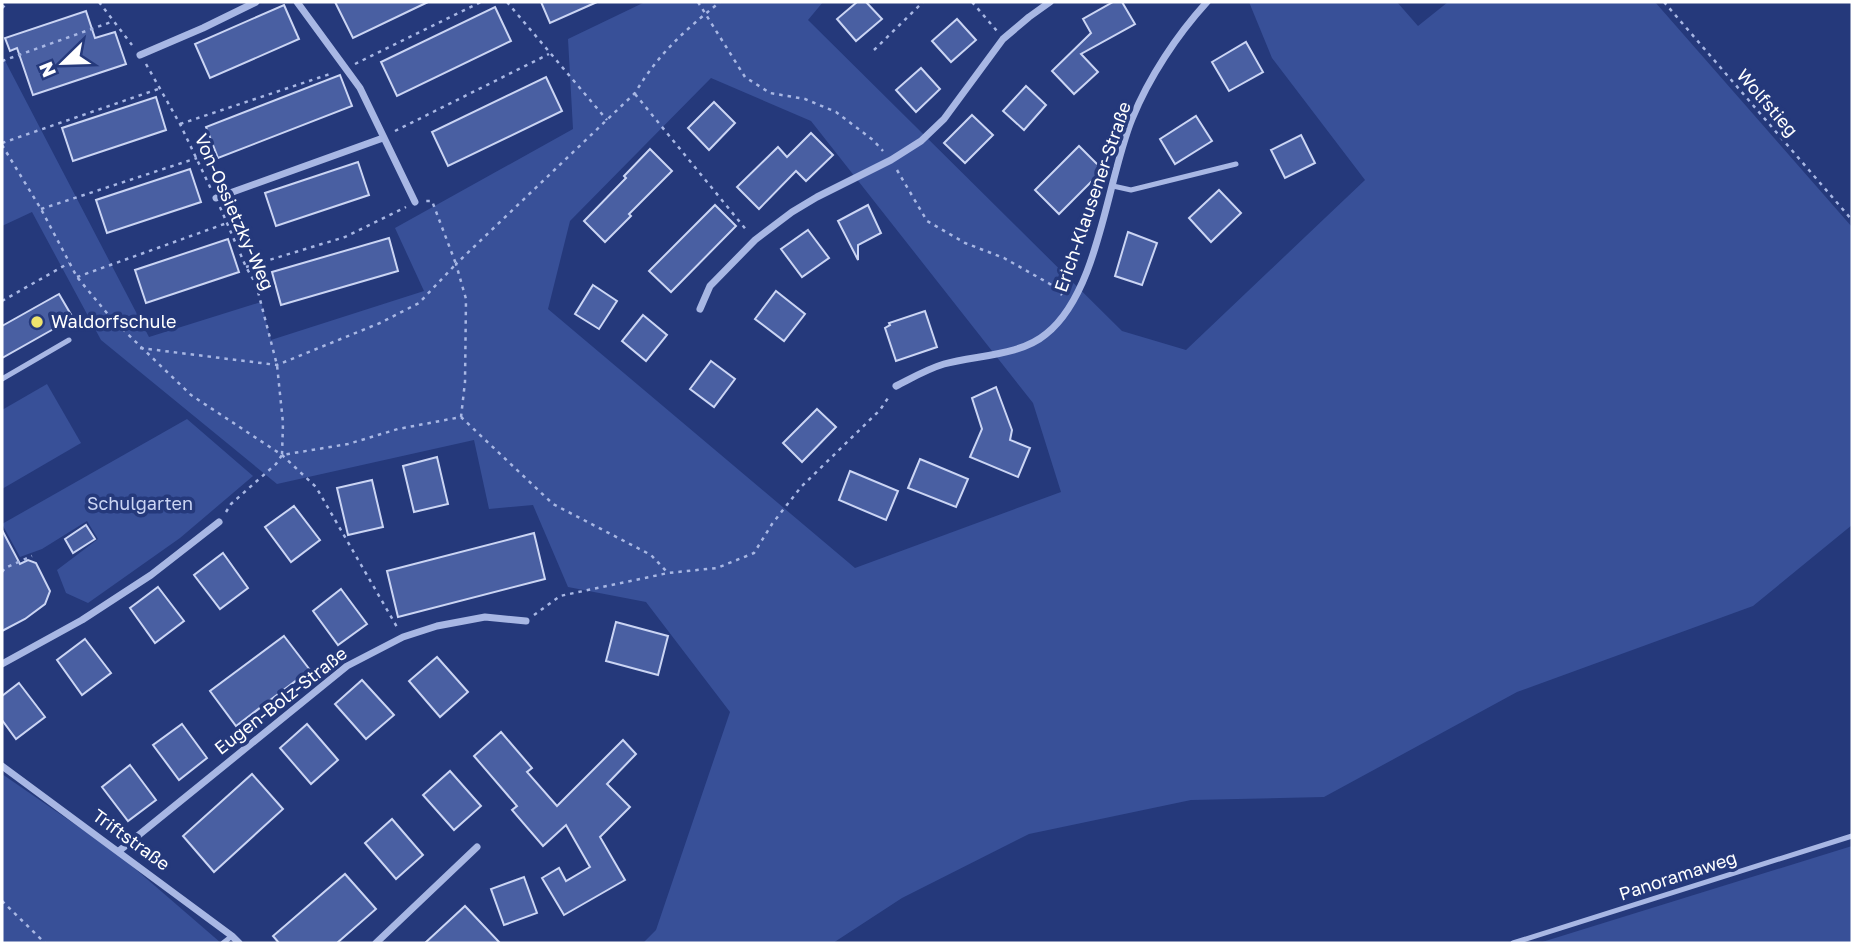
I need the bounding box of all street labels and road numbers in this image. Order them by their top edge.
street label: Wolfstieg [1732,64,1803,141]
street label: Erich-Klausener-Straße [1049,98,1135,295]
street label: Von-Ossietzky-Weg [190,130,279,293]
street label: Eugen-Bolz-Straße [210,642,351,759]
street label: Triftstraße [89,804,174,875]
street label: Panoramaweg [1616,846,1739,904]

